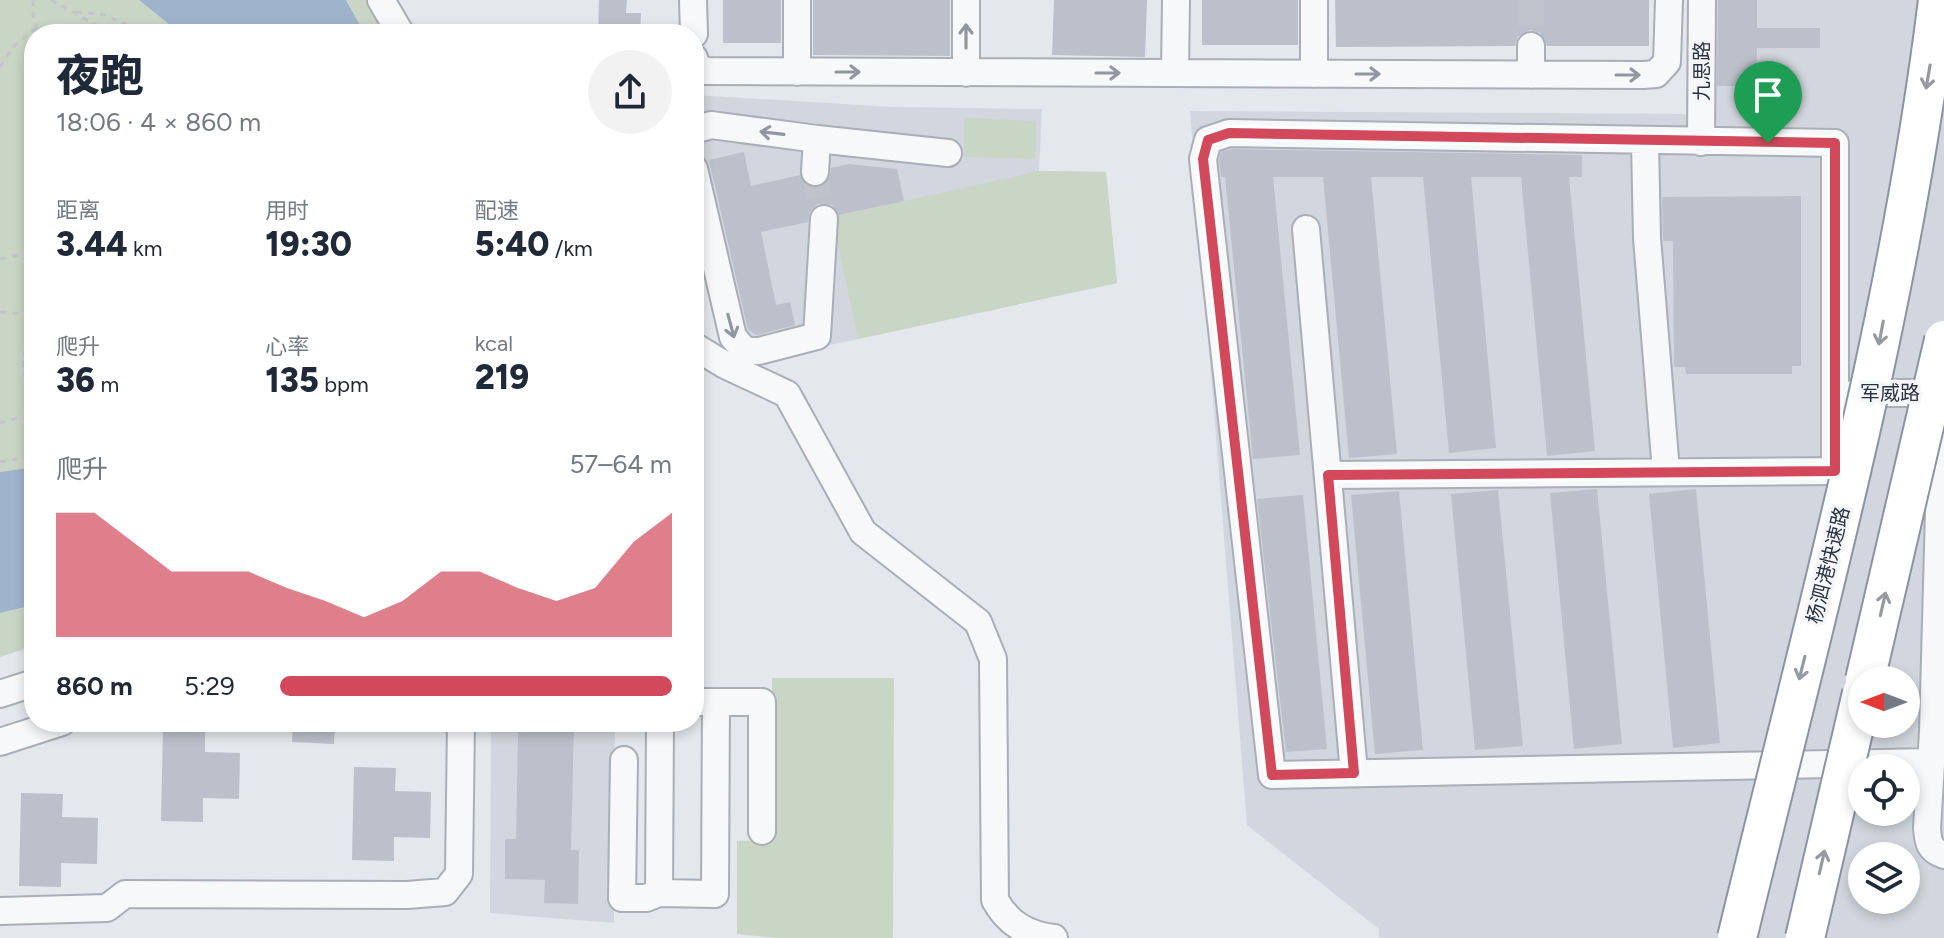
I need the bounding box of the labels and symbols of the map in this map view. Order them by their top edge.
one-way arrow [958,23,974,50]
street label: 九思路 [1690,41,1714,101]
pin [1734,61,1802,143]
one-way arrow [834,64,861,80]
one-way arrow [1919,64,1934,90]
one-way arrow [1094,65,1121,81]
one-way arrow [1354,66,1381,82]
one-way arrow [1614,67,1641,83]
one-way arrow [759,126,786,141]
one-way arrow [724,313,739,339]
one-way arrow [1873,320,1888,345]
street label: 军威路 [1860,381,1920,405]
street label: 杨泗港快速路 [1802,504,1854,626]
one-way arrow [1876,592,1891,617]
one-way arrow [1794,654,1809,680]
north arrow [1848,666,1920,738]
one-way arrow [1816,850,1831,875]

